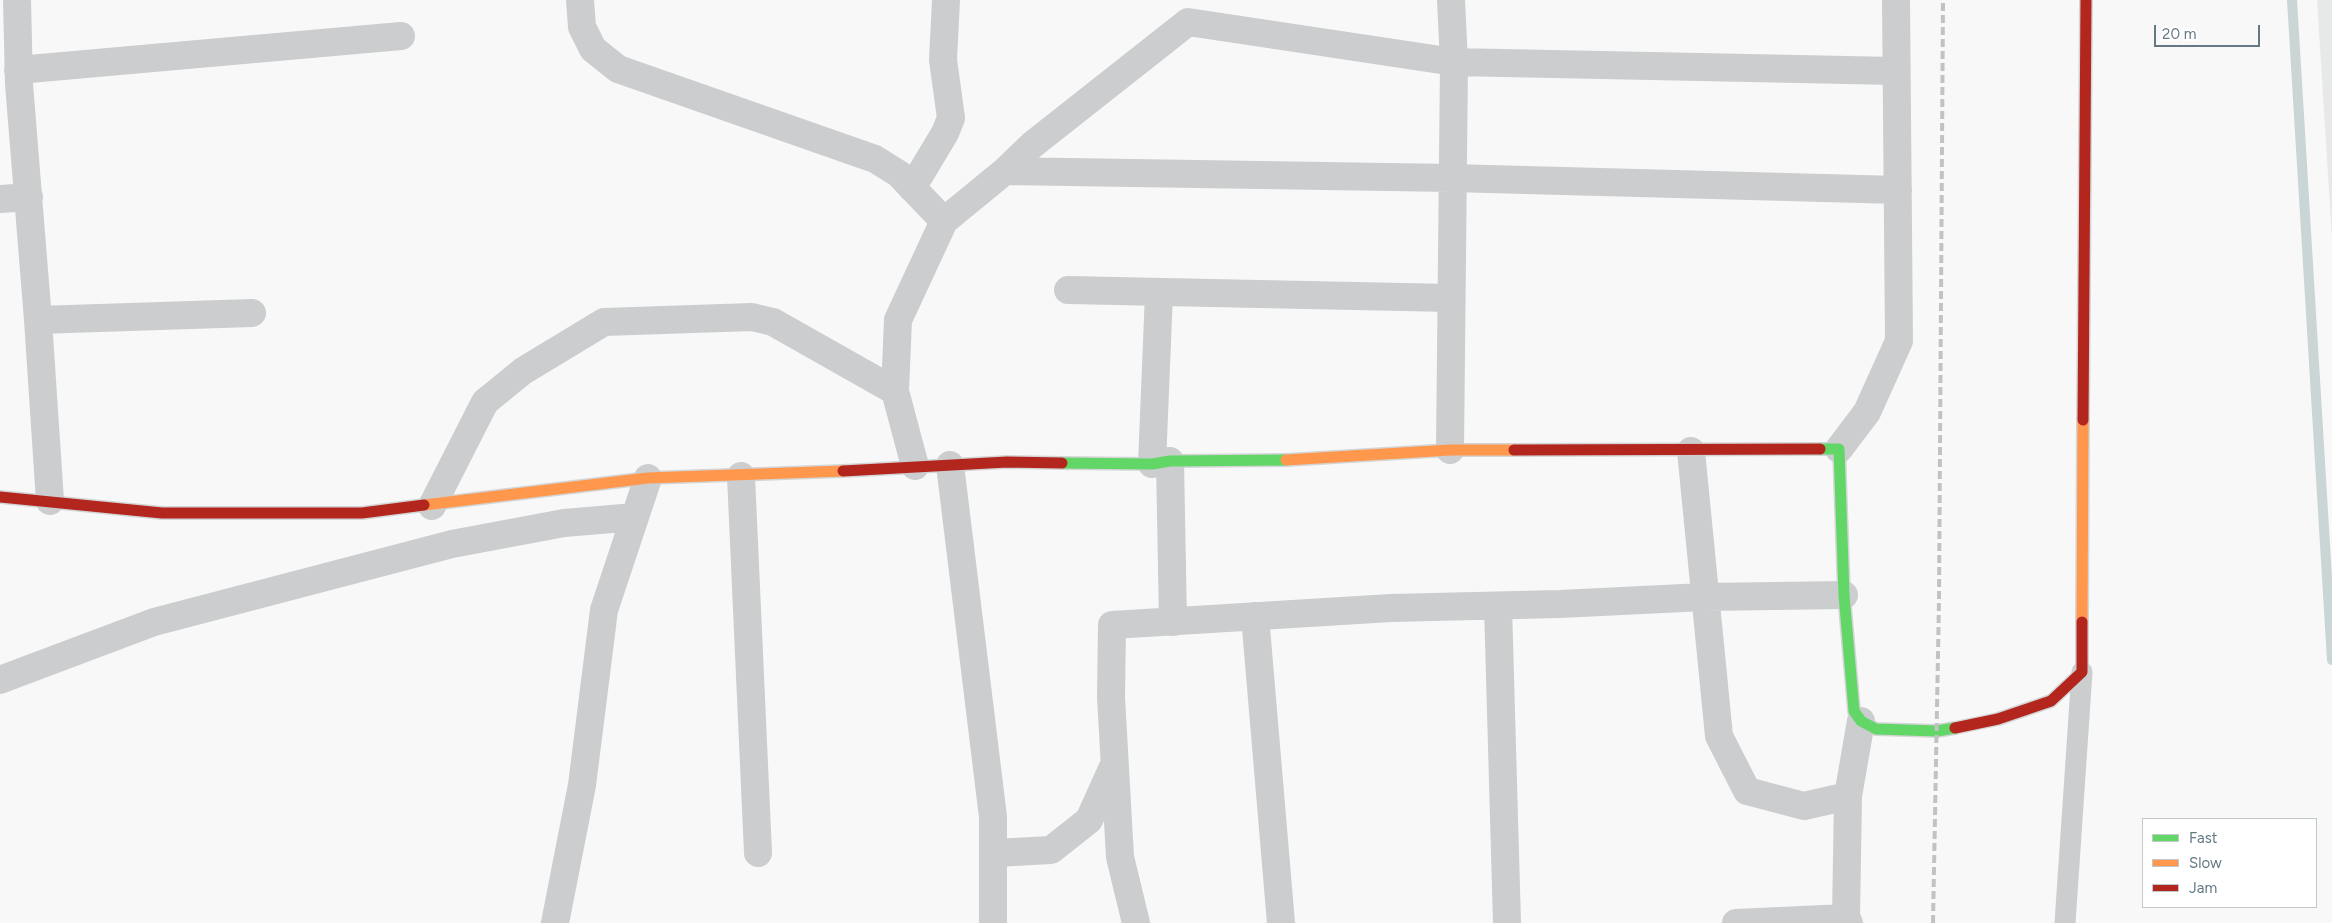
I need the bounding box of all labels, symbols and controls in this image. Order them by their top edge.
scale bar [2157,15,2263,47]
text: 20 m [2162,25,2196,43]
legend [2142,818,2317,908]
text: Fast [2189,829,2217,847]
text: Slow [2189,854,2222,872]
text: Jam [2189,879,2217,897]

